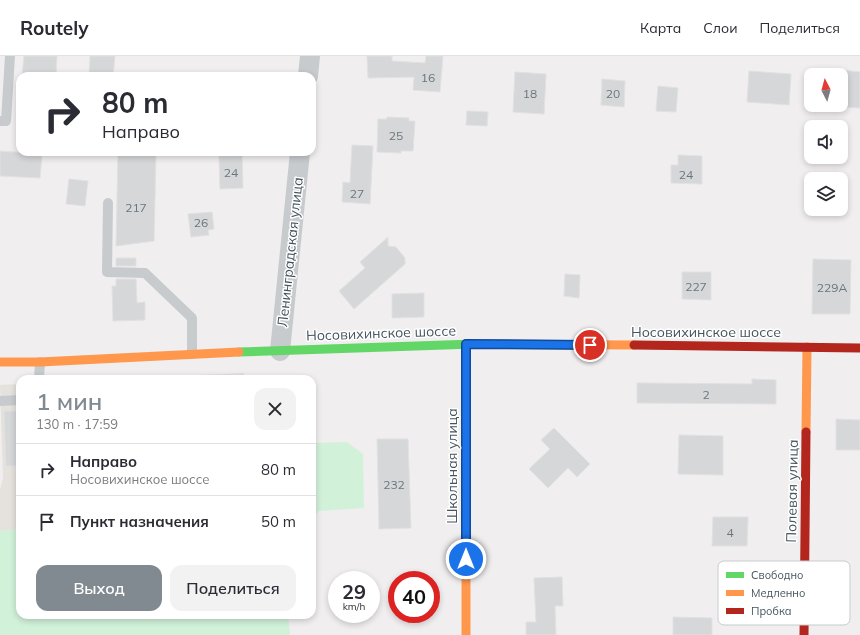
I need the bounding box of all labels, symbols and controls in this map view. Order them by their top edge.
text: Routely [20,16,88,40]
text: Карта [640,19,681,37]
text: Слои [703,19,738,37]
text: Поделиться [760,19,840,37]
north arrow [804,68,848,112]
map controls [804,68,848,216]
house number: 16 [421,70,435,85]
text: 80 m [102,85,168,120]
house number: 18 [523,86,537,101]
house number: 20 [606,86,620,101]
icon: right [36,88,88,140]
text: Направо [102,120,180,143]
button: sound [804,120,848,164]
house number: 25 [389,128,403,143]
house number: 24 [224,165,238,180]
house number: 24 [679,167,693,182]
button: layers [804,172,848,216]
street label: Ленинградская улица [273,176,307,328]
house number: 27 [350,186,364,201]
house number: 217 [125,200,147,215]
house number: 26 [194,215,208,230]
house number: 227 [685,279,707,294]
house number: 229А [817,280,847,295]
street label: Носовихинское шоссе [306,321,457,345]
street label: Носовихинское шоссе [631,323,781,341]
pin [573,328,607,362]
icon: arrive [579,334,601,356]
text: 1 мин [36,386,102,416]
house number: 2 [702,387,710,402]
button: close [254,388,296,430]
street label: Школьная улица [443,408,461,524]
text: 130 m · 17:59 [36,416,118,432]
street label: Полевая улица [782,439,802,543]
text: Направо [70,452,137,471]
icon: right [36,459,58,481]
text: 80 m [261,460,296,479]
text: Носовихинское шоссе [70,471,209,487]
house number: 232 [383,477,405,492]
icon: arrive [36,511,58,533]
text: Пункт назначения [70,512,209,531]
text: 50 m [261,512,296,531]
house number: 4 [726,525,734,540]
position arrow [445,538,487,580]
legend [718,561,850,625]
button: Выход [36,565,162,611]
button: Поделиться [170,565,296,611]
text: Свободно [751,568,804,582]
speed limit sign: 40 [388,571,440,623]
text: 29 [342,579,366,604]
text: Медленно [751,586,805,600]
text: km/h [343,600,365,613]
text: Пробка [751,604,792,618]

